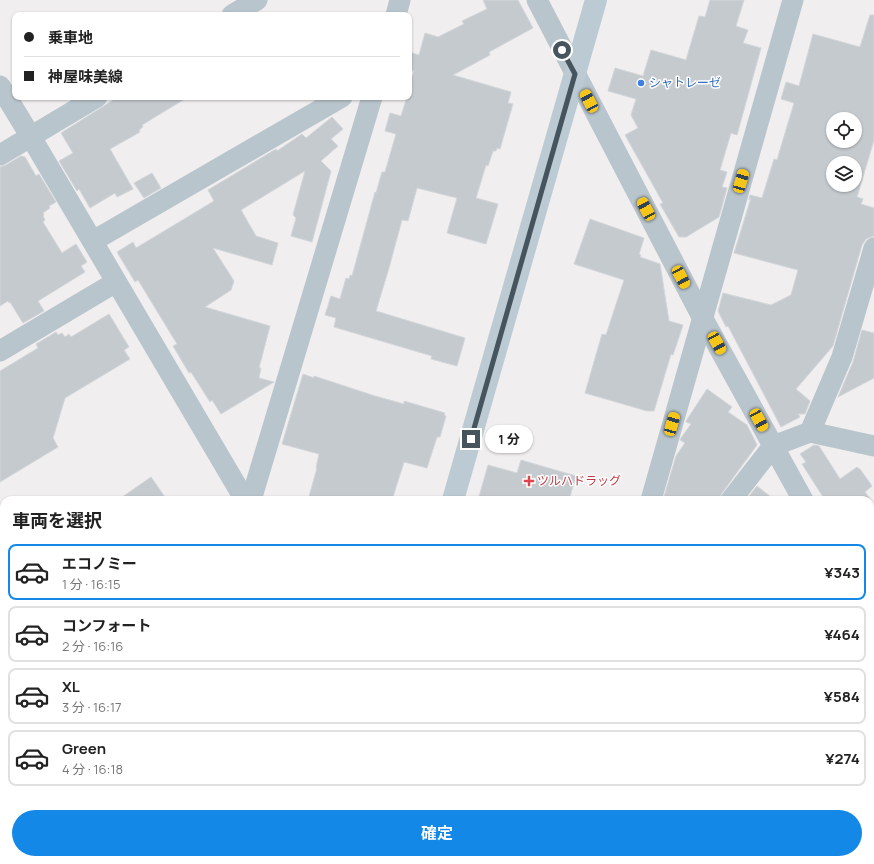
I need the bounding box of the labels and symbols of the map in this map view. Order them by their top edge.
route start [553,41,571,59]
place label: シャトレーゼ [649,74,721,91]
marker: シャトレーゼ [636,78,646,88]
car [578,88,600,114]
car [732,168,750,194]
car [635,196,657,222]
car [670,264,692,290]
car [706,330,728,356]
car [748,407,770,433]
car [663,411,681,437]
callout: 1 分 [485,425,533,453]
route end [462,430,480,448]
place label: ツルハドラッグ [537,472,621,489]
marker: ツルハドラッグ [524,476,534,486]

